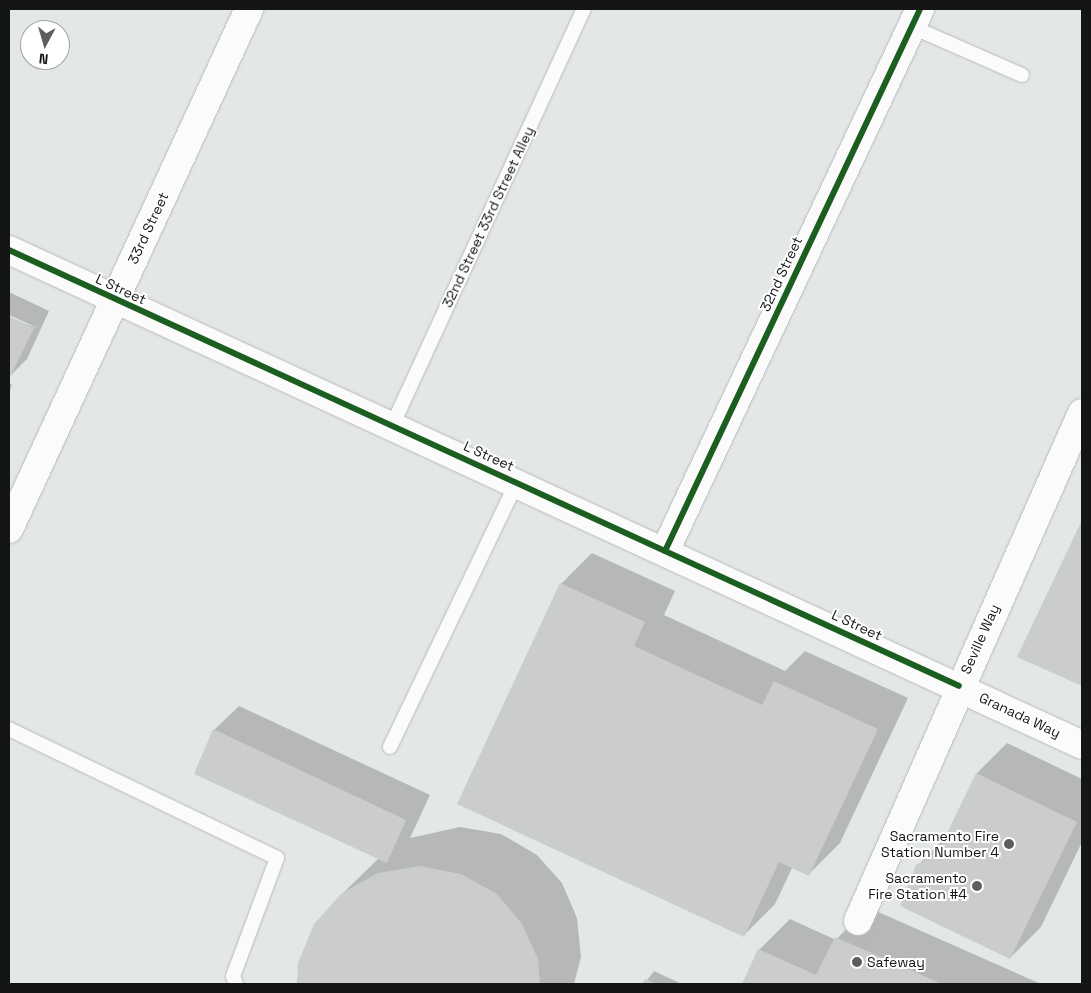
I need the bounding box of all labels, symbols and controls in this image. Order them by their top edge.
north arrow [20,20,70,70]
text: N [38,49,49,68]
street label: 32nd Street 33rd Street Alley [439,124,537,310]
street label: 33rd Street [124,189,172,267]
street label: 32nd Street [756,234,806,314]
street label: L Street [93,270,149,308]
street label: L Street [461,437,517,475]
street label: Seville Way [957,601,1003,677]
street label: L Street [829,606,885,644]
street label: Granada Way [977,689,1063,741]
place label: Sacramento Fire Station Number 4 [881,828,999,860]
marker: Sacramento Fire Station Number 4 [1003,838,1015,850]
place label: Sacramento Fire Station #4 [868,870,967,902]
marker: Sacramento Fire Station #4 [971,880,983,892]
place label: Safeway [867,954,925,970]
marker: Safeway [851,956,863,968]

